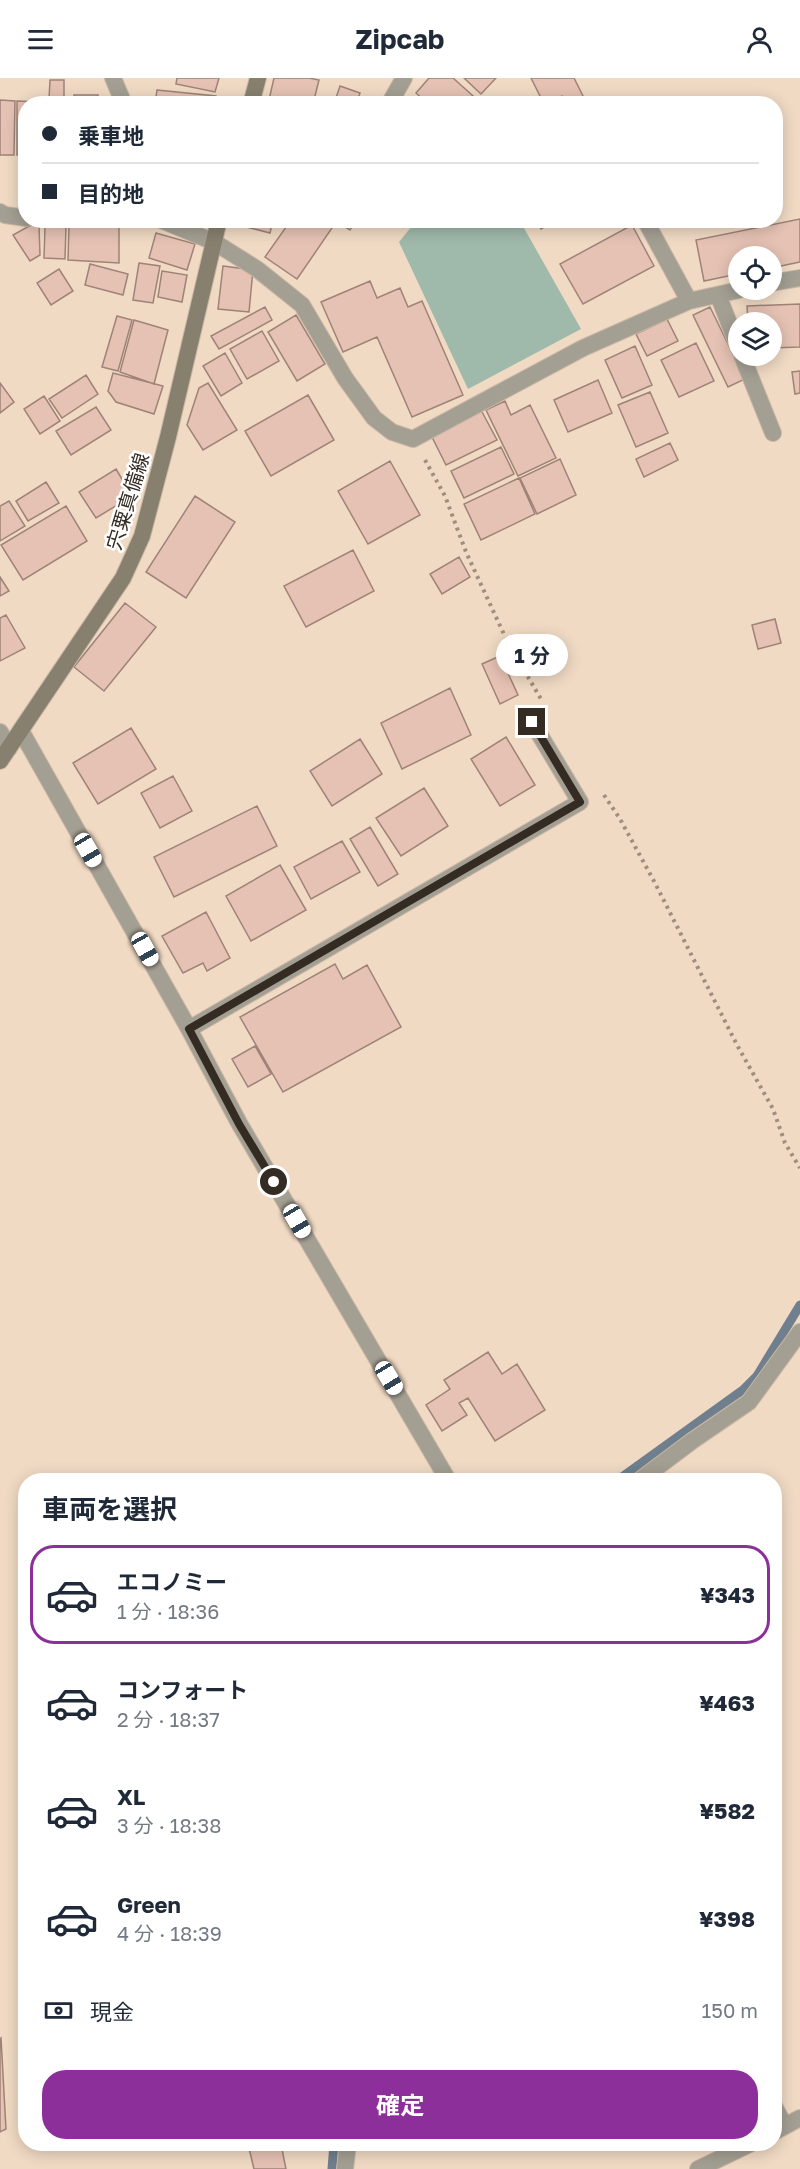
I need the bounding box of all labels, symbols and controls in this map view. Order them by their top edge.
icon: menu [24,23,57,56]
text: Zipcab [356,23,444,55]
icon: person [743,23,776,56]
text: 乗車地 [78,122,144,149]
text: 目的地 [78,180,144,207]
map controls [728,246,782,366]
button: locate [728,246,782,300]
button: layers [728,312,782,366]
street label: 宍粟真備線 [101,450,153,552]
callout: 1 分 [496,635,568,677]
text: 1 分 [514,643,550,667]
route end [518,708,545,735]
car [71,830,105,870]
car [128,929,162,969]
route start [260,1168,287,1195]
car [280,1201,314,1241]
car [372,1358,406,1398]
text: 車両を選択 [42,1493,177,1525]
icon: car [45,1568,99,1622]
text: エコノミー [117,1568,227,1595]
text: ¥343 [700,1581,755,1608]
text: 1 分 · 18:36 [117,1599,219,1623]
icon: car [45,1676,99,1730]
text: コンフォート [117,1676,248,1703]
text: ¥463 [699,1689,755,1716]
text: 2 分 · 18:37 [117,1707,220,1731]
text: XL [117,1783,145,1810]
icon: car [45,1784,99,1838]
text: ¥582 [700,1797,755,1824]
text: 3 分 · 18:38 [117,1813,222,1837]
text: Green [117,1891,181,1918]
icon: car [45,1892,99,1946]
text: ¥398 [699,1905,755,1932]
text: 4 分 · 18:39 [117,1921,222,1945]
icon: cash [42,1994,75,2027]
text: 現金 [90,1998,134,2025]
text: 150 m [702,1998,758,2022]
button: 確定 [42,2070,758,2139]

